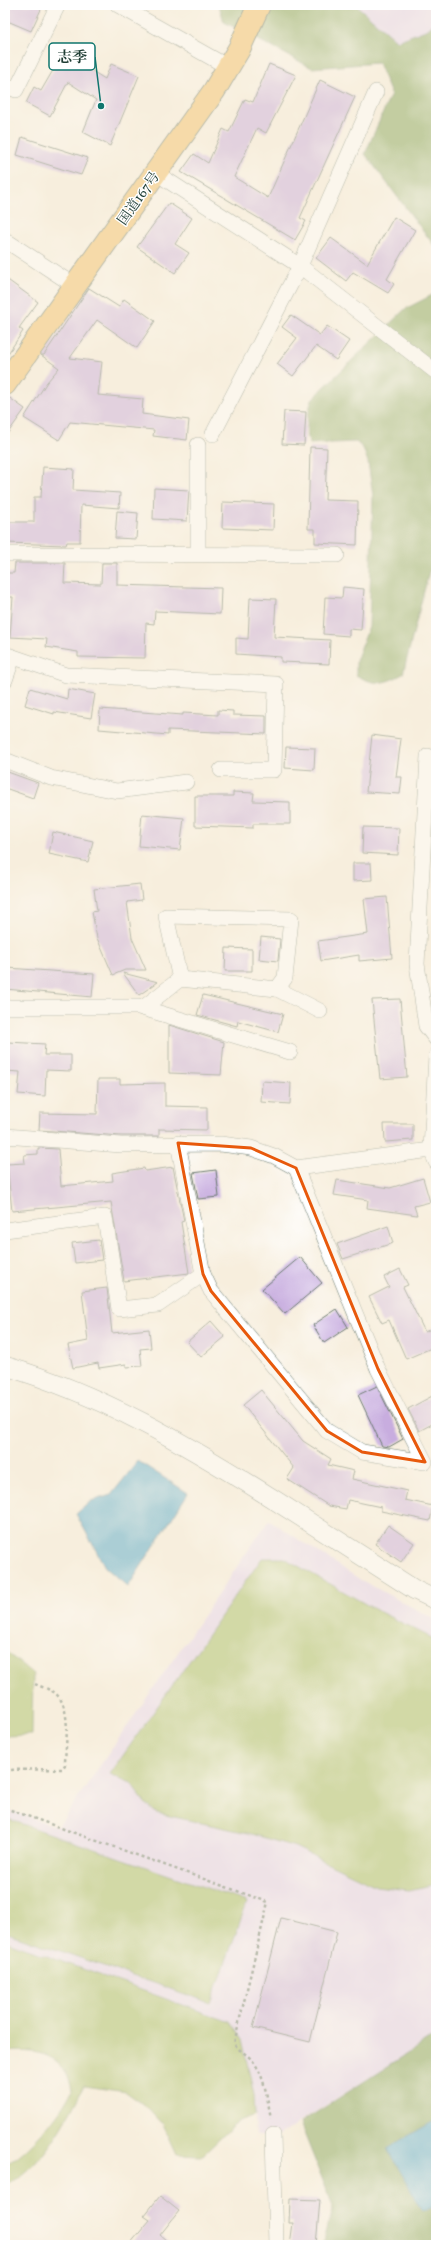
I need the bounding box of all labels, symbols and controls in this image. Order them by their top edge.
callout: 志季 [49,43,95,70]
text: 志季 [57,48,87,69]
street label: 国道167号 [114,168,165,229]

